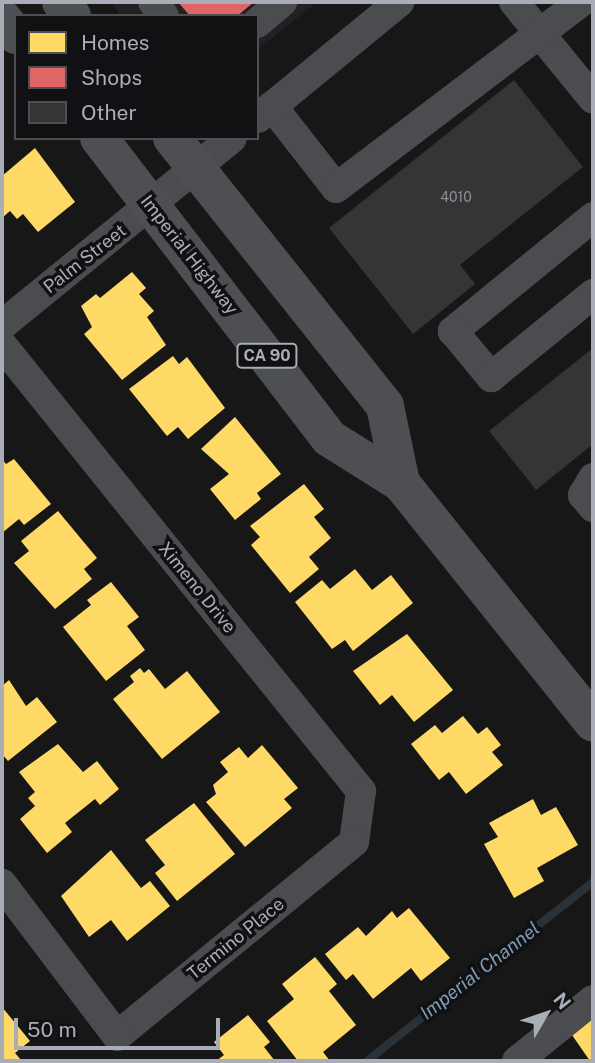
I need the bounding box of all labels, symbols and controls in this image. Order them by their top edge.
legend [14,14,259,140]
text: Homes [81,30,149,55]
text: Shops [81,65,142,90]
text: Other [81,100,137,125]
house number: 4010 [440,189,472,205]
street label: Imperial Highway [136,191,242,319]
street label: Palm Street [39,220,131,298]
road number: CA 90 [236,344,298,368]
street label: Ximeno Drive [154,538,240,638]
street label: Termino Place [183,893,289,985]
water label: Imperial Channel [416,917,544,1025]
north arrow [511,979,581,1049]
text: N [549,988,576,1013]
scale bar [18,1004,224,1048]
text: 50 m [27,1017,77,1042]

